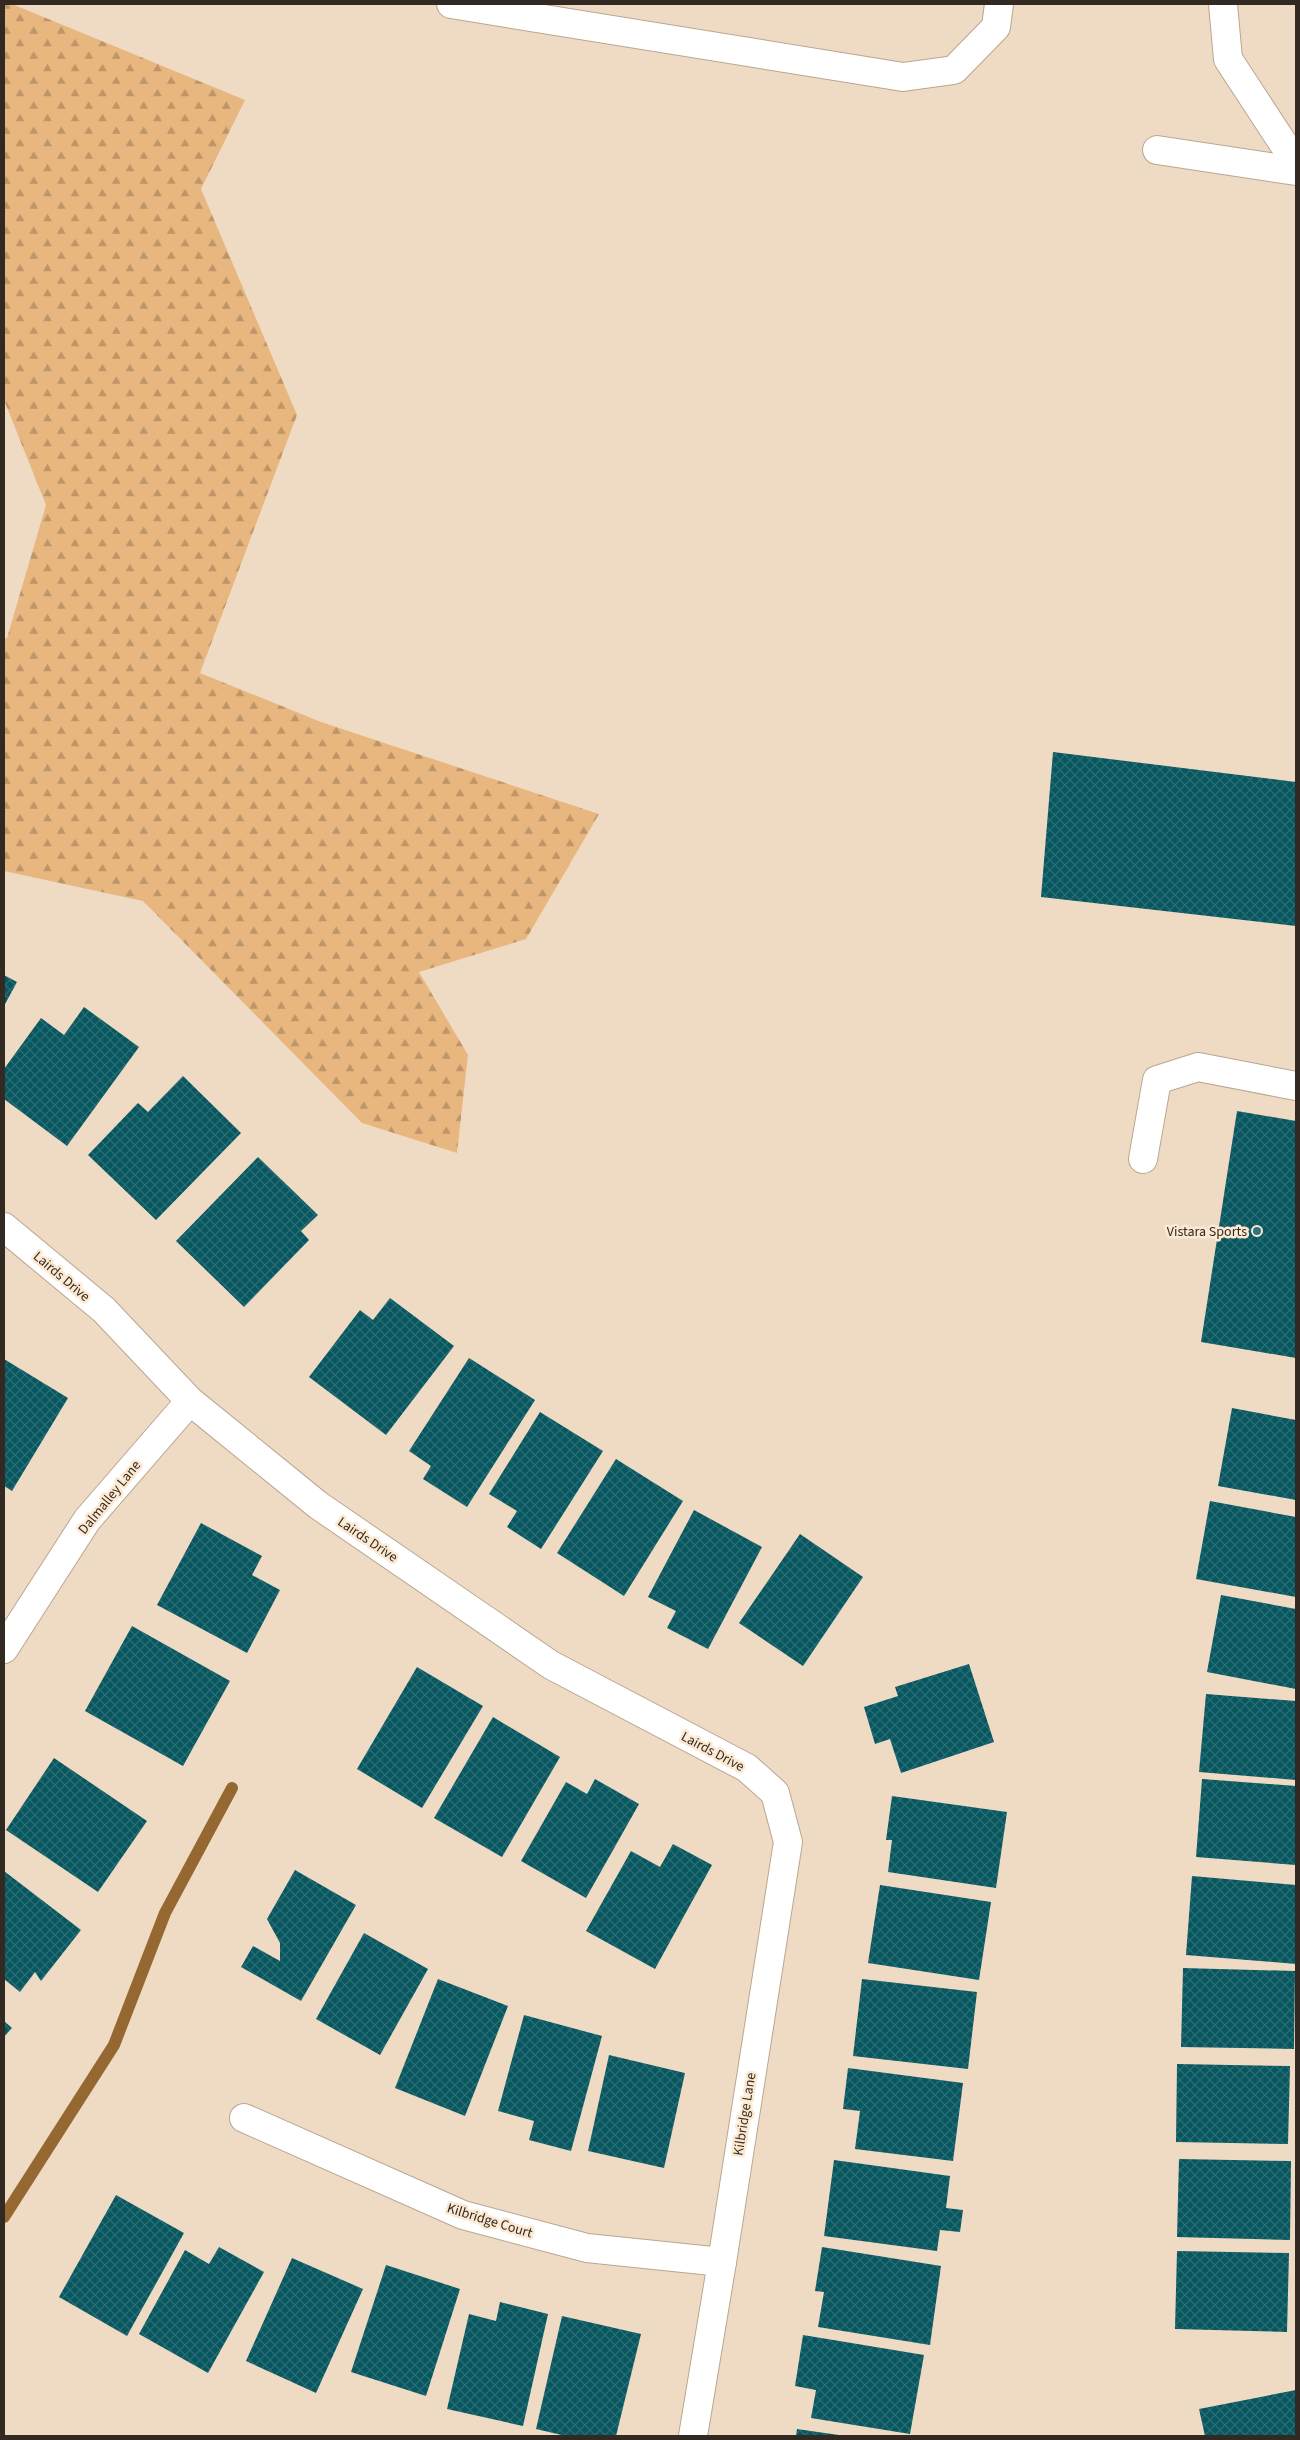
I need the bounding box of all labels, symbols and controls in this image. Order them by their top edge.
place label: Vistara Sports [1167,1222,1247,1242]
marker: Vistara Sports [1251,1225,1263,1237]
street label: Lairds Drive [29,1247,94,1307]
street label: Dalmalley Lane [74,1456,146,1539]
street label: Lairds Drive [333,1512,402,1567]
street label: Lairds Drive [677,1727,748,1777]
street label: Kilbridge Lane [729,2071,761,2157]
street label: Kilbridge Court [445,2198,535,2244]

